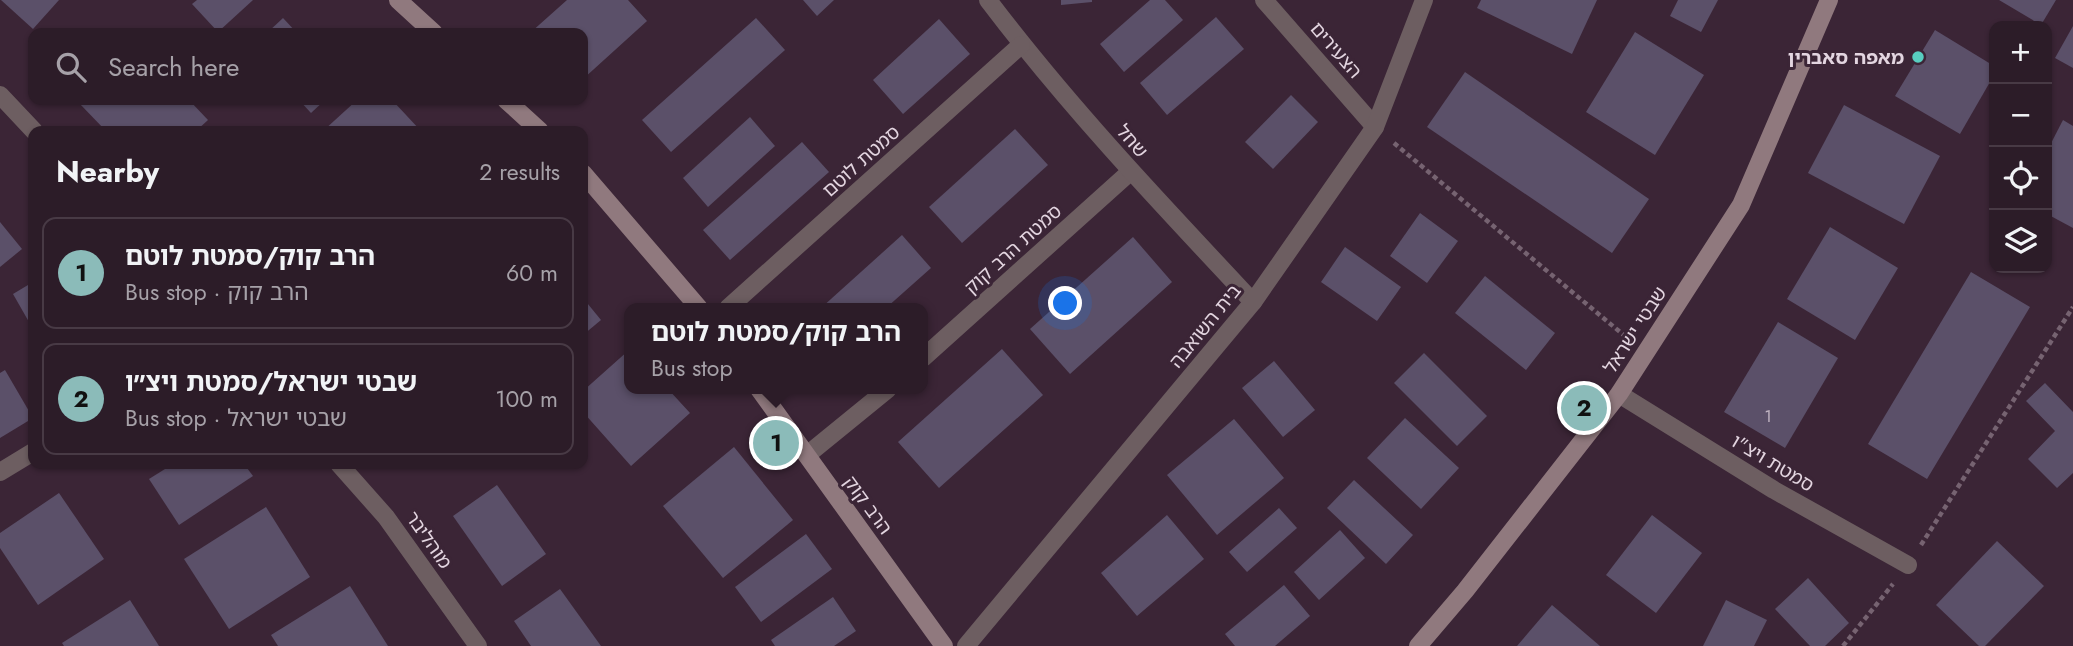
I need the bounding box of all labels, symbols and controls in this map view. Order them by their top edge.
street label: הצעירים [1304,16,1368,84]
map controls [1989,21,2052,273]
button: + [1989,21,2052,84]
search box [28,28,588,105]
place label: מאפה סאברין [1788,44,1904,71]
icon: search [52,48,90,86]
text: Search here [108,48,240,86]
marker: מאפה סאברין [1910,49,1926,65]
button: − [1989,84,2052,147]
street label: שחל [1110,118,1154,164]
street label: סמטת לוטם [816,119,906,203]
button: locate [1989,147,2052,210]
text: Nearby [56,150,159,193]
text: 2 results [479,155,560,189]
street label: סמטת הרב קוק [958,198,1068,300]
button: layers [1989,210,2052,273]
text: הרב קוק/סמטת לוטם [125,237,375,275]
text: 1 [75,256,87,290]
text: 60 m [506,256,558,290]
text: Bus stop · הרב קוק [125,275,309,309]
street label: בית השואבה [1163,278,1247,374]
street label: שבטי ישראל [1597,281,1673,379]
your location [1048,286,1082,320]
popup [624,303,928,394]
text: הרב קוק/סמטת לוטם [651,313,901,351]
text: Bus stop [651,351,733,385]
text: שבטי ישראל/סמטת ויצ״ו [125,363,417,401]
text: 2 [73,382,89,416]
text: 100 m [495,382,558,416]
pin: 2 [1561,382,1607,434]
text: Bus stop · שבטי ישראל [125,401,347,435]
house number: 1 [1764,405,1772,428]
pin: 1 [753,417,799,469]
street label: סמטת ויצ"ו [1727,428,1819,498]
street label: הרב קוק [837,470,899,540]
street label: מוהליבר [399,506,459,574]

